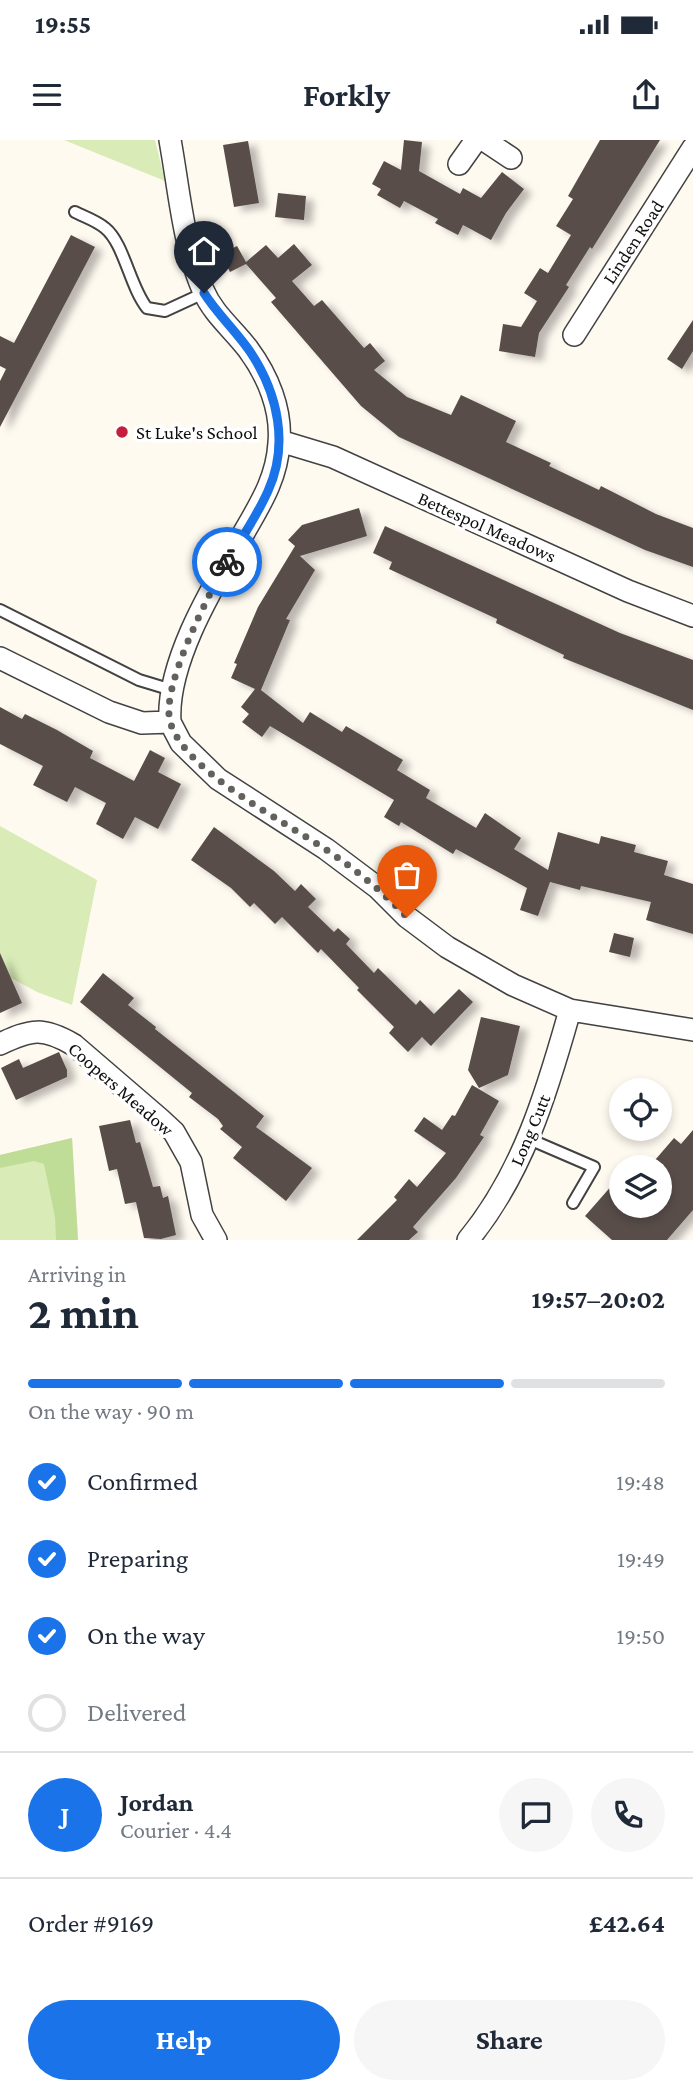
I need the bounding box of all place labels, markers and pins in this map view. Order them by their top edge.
pin [174,221,234,293]
place label: St Luke's School [136,422,258,443]
marker: St Luke's School [114,424,130,440]
pin [377,845,437,917]

